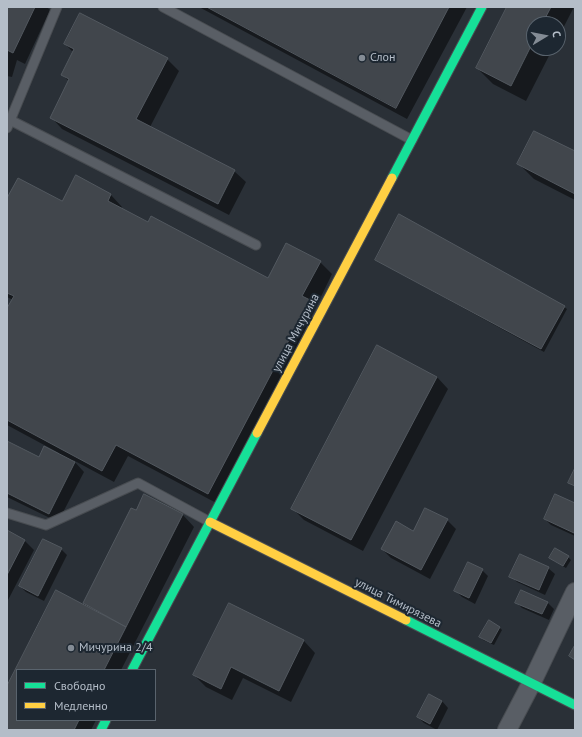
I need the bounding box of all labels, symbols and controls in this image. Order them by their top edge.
north arrow [526,16,566,56]
text: С [549,30,564,38]
place label: Слон [370,51,395,65]
marker: Слон [357,53,367,63]
street label: улица Мичурина [269,291,323,375]
street label: улица Тимирязева [352,575,444,631]
place label: Мичурина 2/4 [79,641,153,655]
marker: Мичурина 2/4 [66,643,76,653]
legend [16,669,156,721]
text: Свободно [54,678,105,693]
text: Медленно [54,698,108,713]

